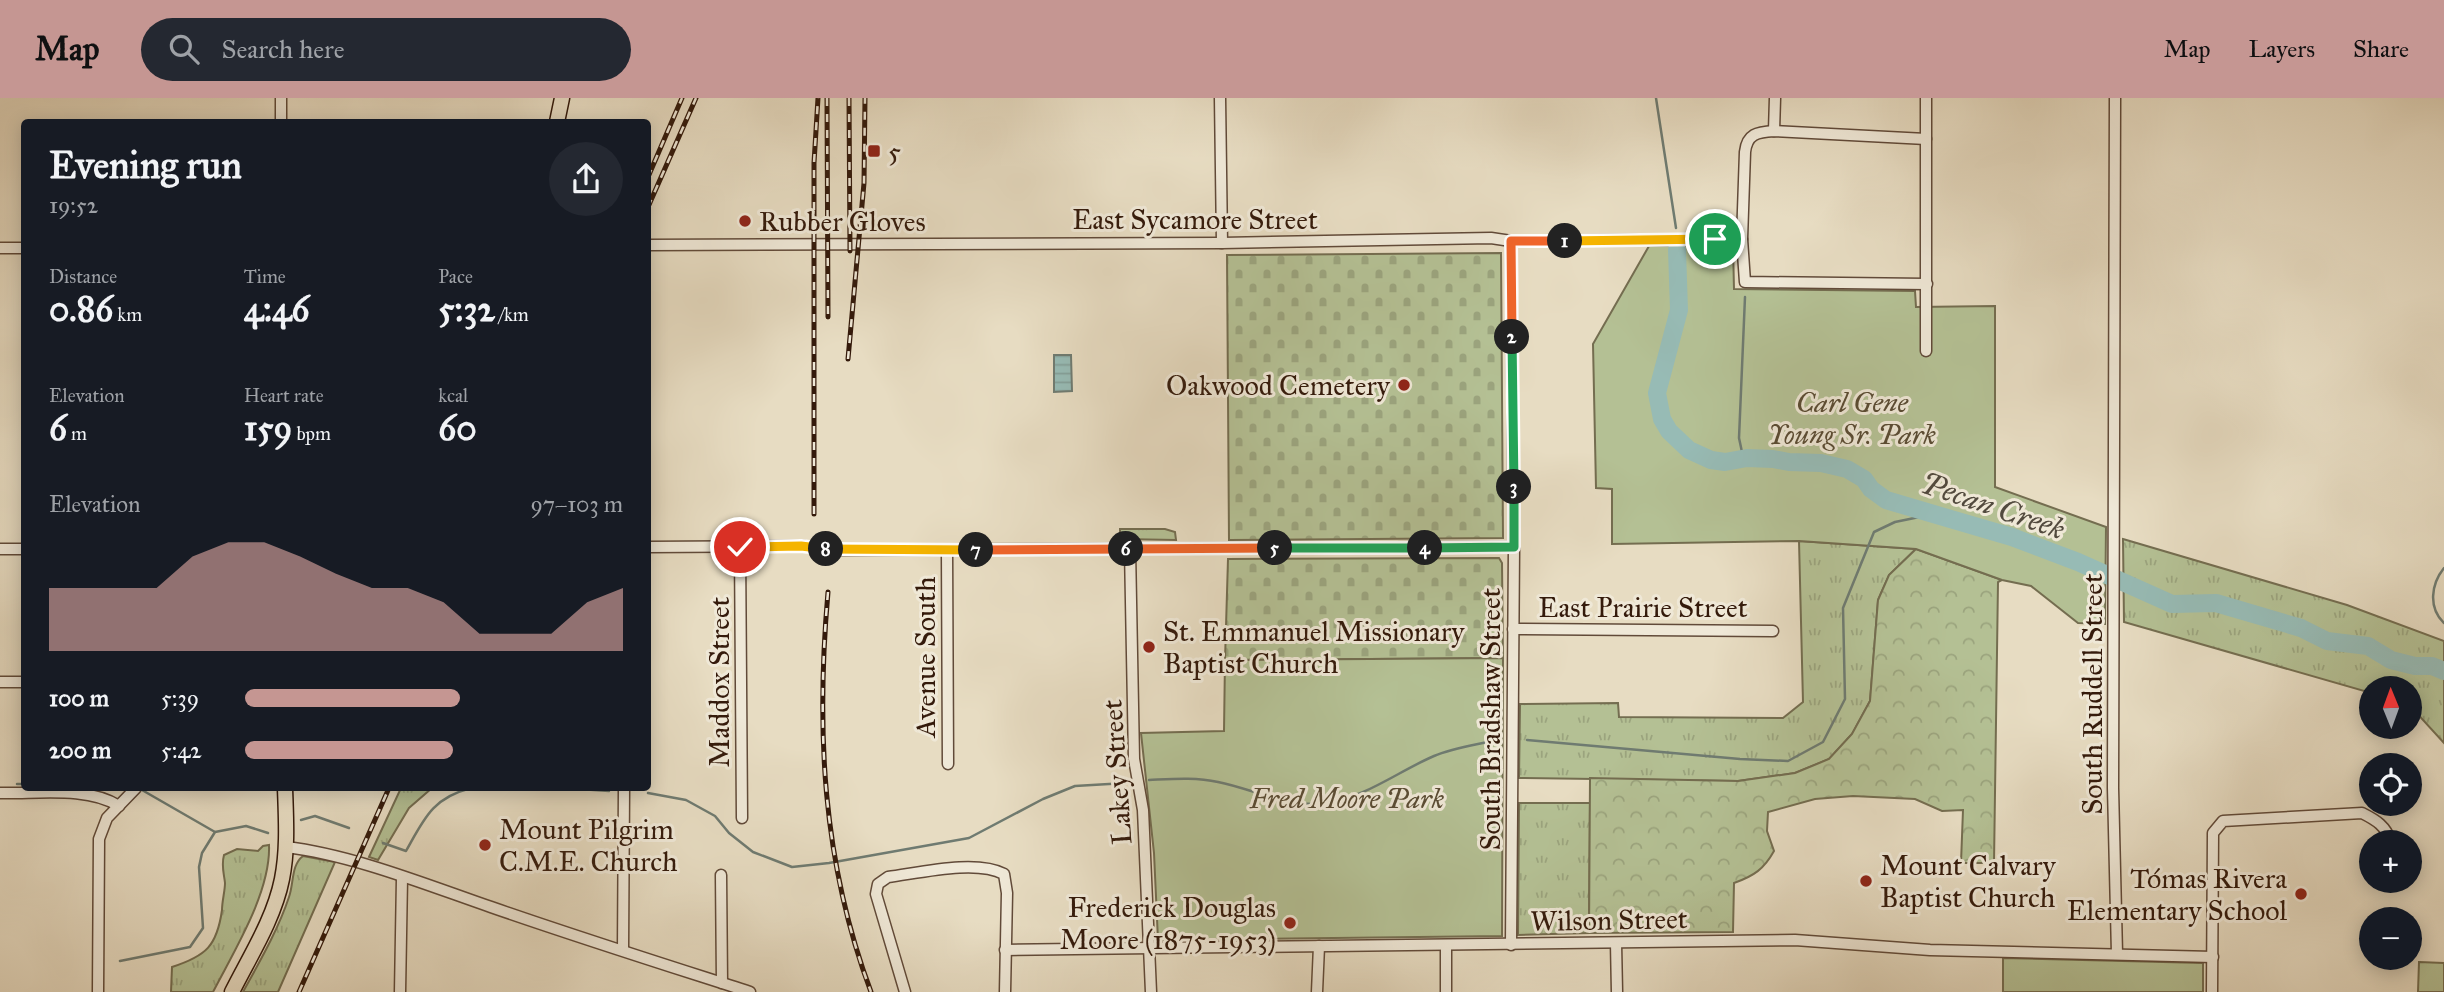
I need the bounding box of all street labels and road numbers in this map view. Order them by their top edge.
street label: East Sycamore Street [1072,202,1318,237]
street label: South Ruddell Street [2075,573,2110,815]
street label: Avenue South [908,576,943,738]
street label: South Bradshaw Street [1473,587,1508,851]
street label: East Prairie Street [1538,590,1748,625]
street label: Maddox Street [702,596,737,767]
street label: Lakey Street [1094,698,1140,846]
street label: Wilson Street [1530,901,1688,939]

